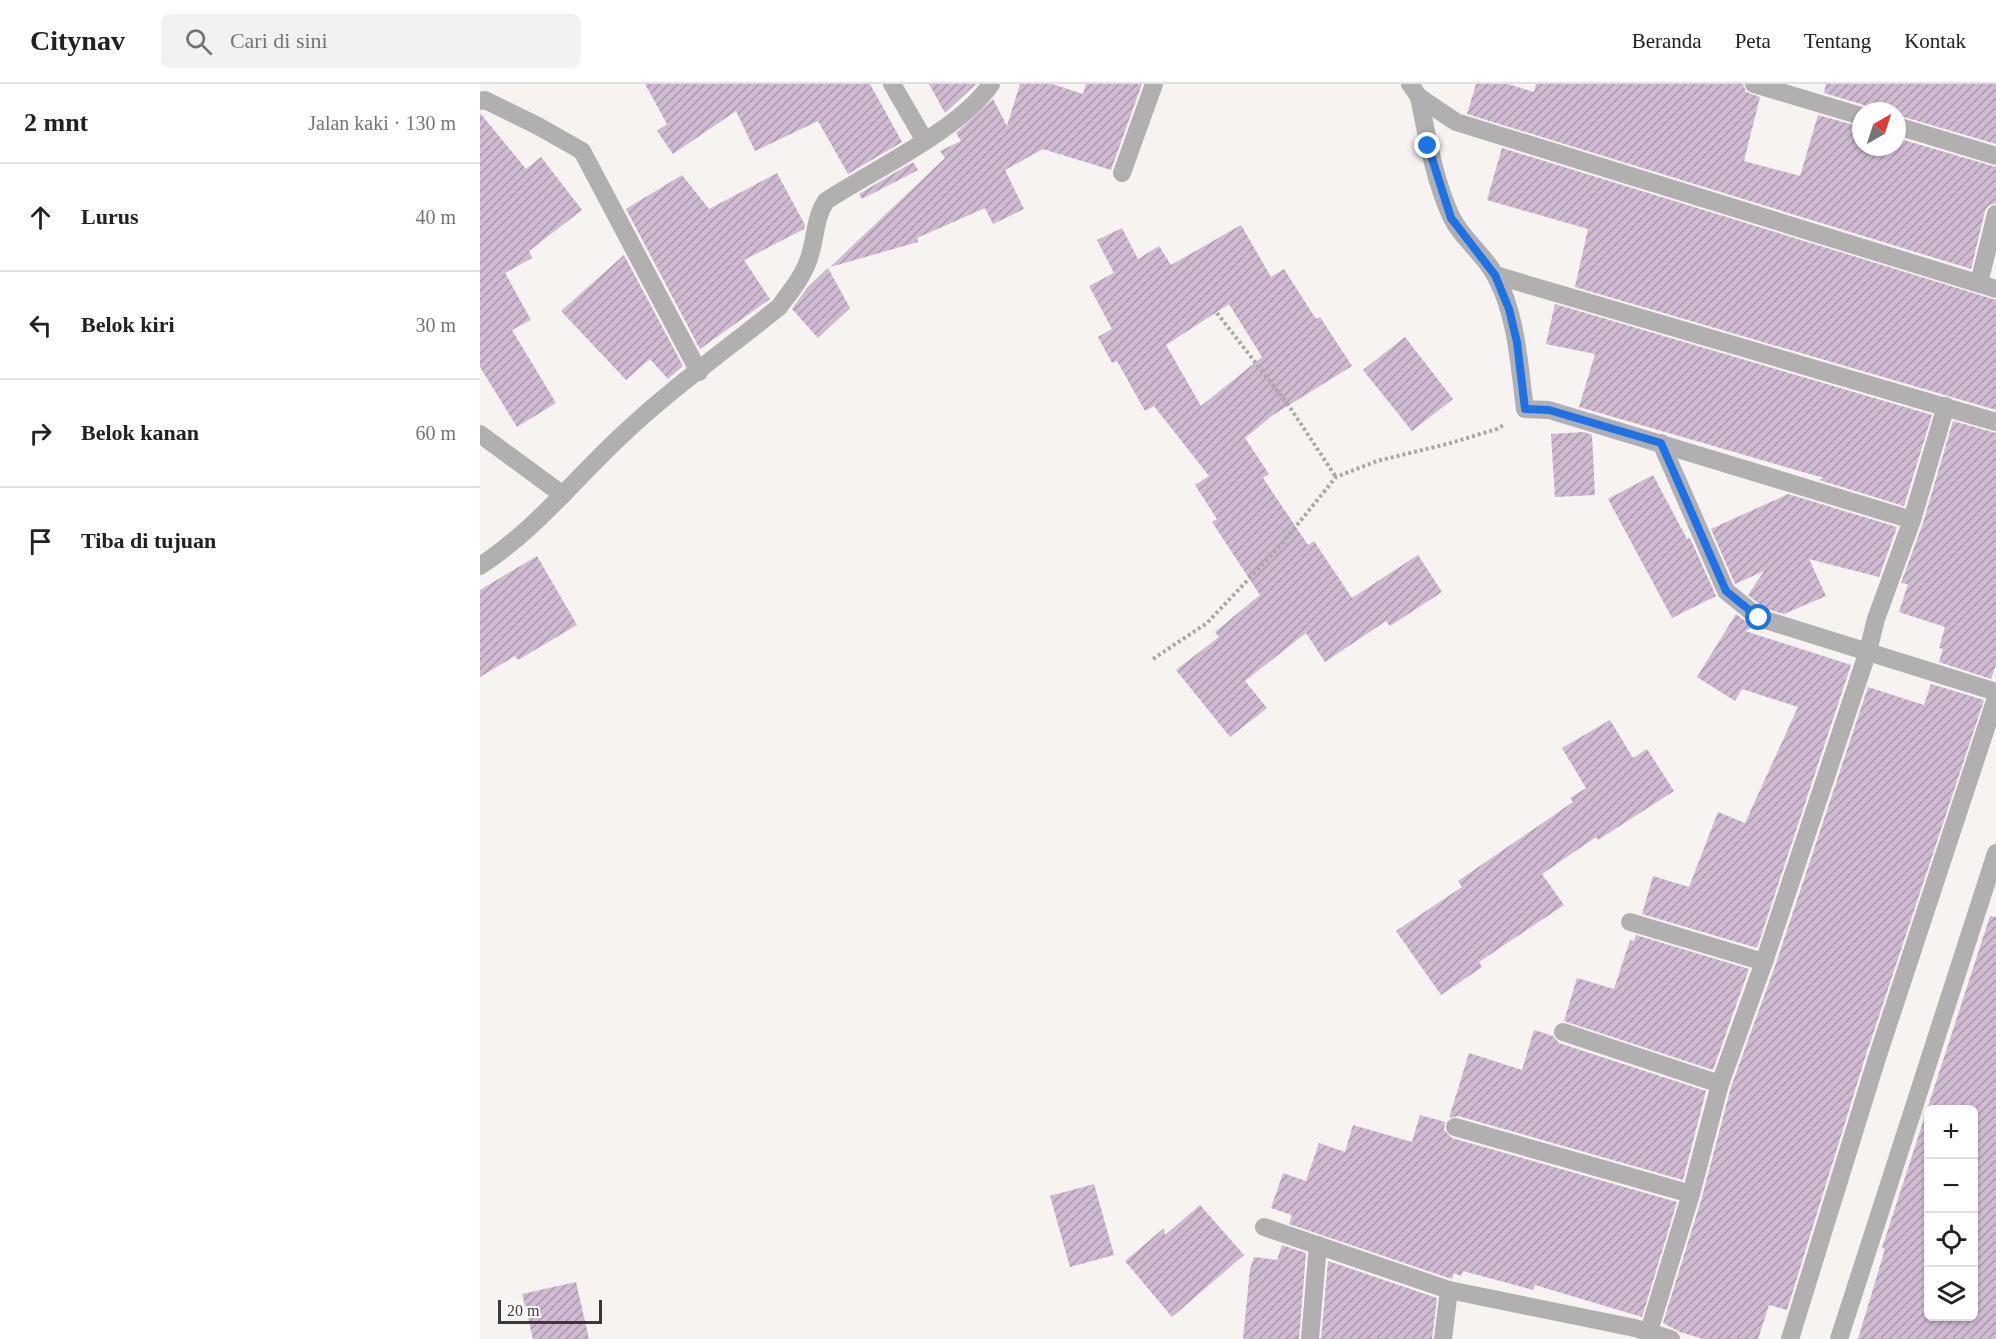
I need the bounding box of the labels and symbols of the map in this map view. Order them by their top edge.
north arrow [1852,102,1906,156]
route end [1414,132,1440,158]
route start [1745,604,1771,630]
scale bar [498,1297,602,1324]

